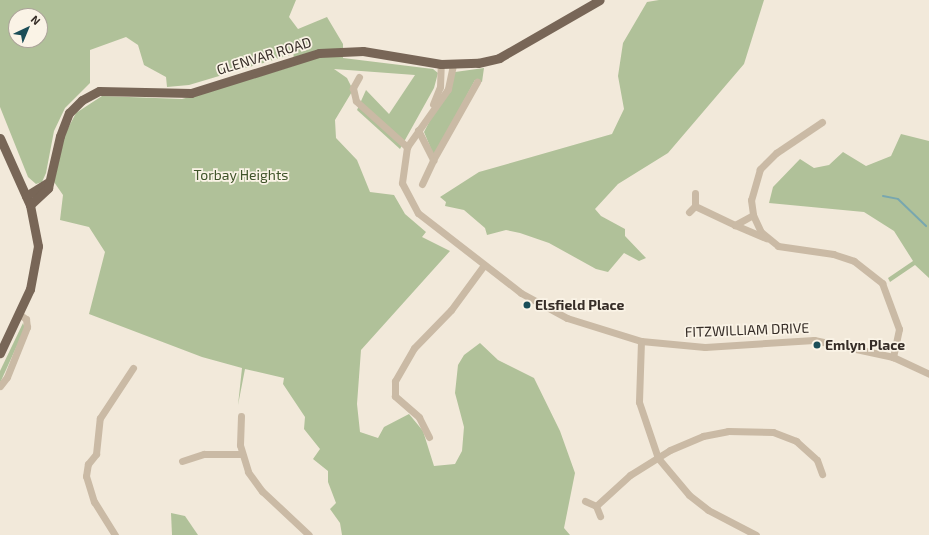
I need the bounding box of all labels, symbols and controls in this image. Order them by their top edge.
north arrow [8,8,48,48]
text: N [29,12,43,27]
street label: GLENVAR ROAD [215,34,313,78]
park label: Torbay Heights [193,167,289,183]
place label: Elsfield Place [535,297,624,313]
marker: Elsfield Place [522,300,532,310]
street label: FITZWILLIAM DRIVE [685,319,809,341]
place label: Emlyn Place [825,337,905,353]
marker: Emlyn Place [812,340,822,350]

